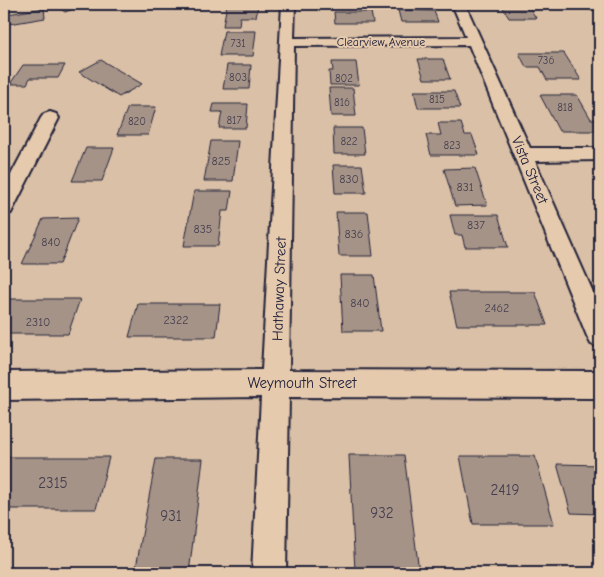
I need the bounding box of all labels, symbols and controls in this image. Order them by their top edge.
street label: Clearview Avenue [337,35,425,49]
house number: 731 [230,37,246,50]
house number: 736 [538,54,554,67]
house number: 803 [229,71,247,84]
house number: 802 [335,72,353,85]
house number: 815 [429,93,445,106]
house number: 816 [334,96,350,109]
house number: 818 [557,101,573,114]
house number: 817 [226,114,242,127]
house number: 820 [128,115,146,128]
street label: Vista Street [508,133,553,207]
house number: 822 [340,135,358,148]
house number: 823 [444,139,460,152]
house number: 825 [212,154,230,168]
house number: 830 [339,172,359,186]
house number: 831 [456,180,474,194]
house number: 837 [467,218,485,232]
house number: 835 [194,222,212,236]
house number: 836 [345,227,363,241]
house number: 840 [41,235,61,249]
street label: Hathaway Street [268,236,290,341]
house number: 840 [350,296,370,310]
house number: 2462 [485,301,509,315]
house number: 2322 [164,313,188,327]
house number: 2310 [26,315,50,329]
street label: Weymouth Street [247,374,357,392]
house number: 2315 [38,474,68,492]
house number: 2419 [491,481,520,499]
house number: 932 [370,504,394,522]
house number: 931 [160,507,182,525]

